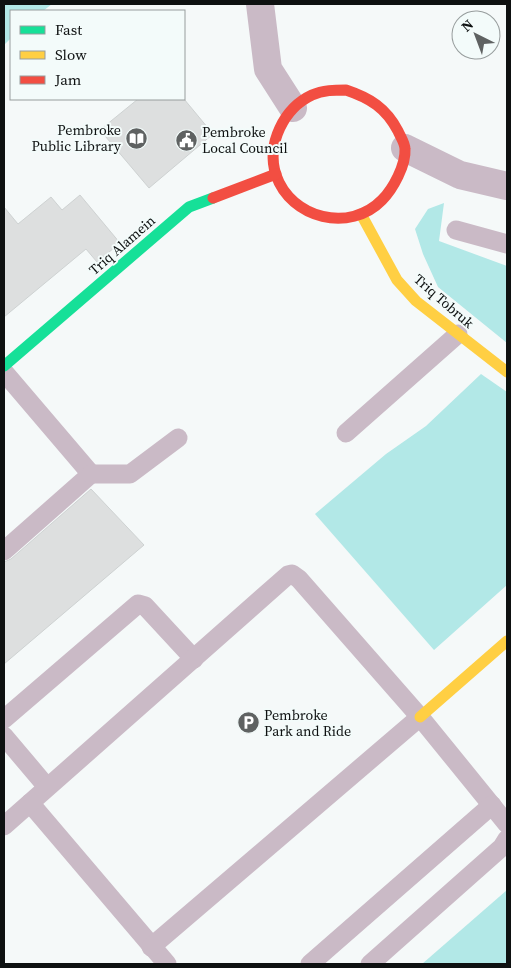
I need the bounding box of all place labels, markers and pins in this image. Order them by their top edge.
place label: Pembroke Public Library [32,120,122,156]
place label: Pembroke Local Council [202,122,288,158]
library icon: Pembroke Public Library [125,126,149,150]
public building icon: Pembroke Local Council [174,128,198,152]
place label: Pembroke Park and Ride [264,705,351,741]
parking icon: Pembroke Park and Ride [236,711,260,735]

